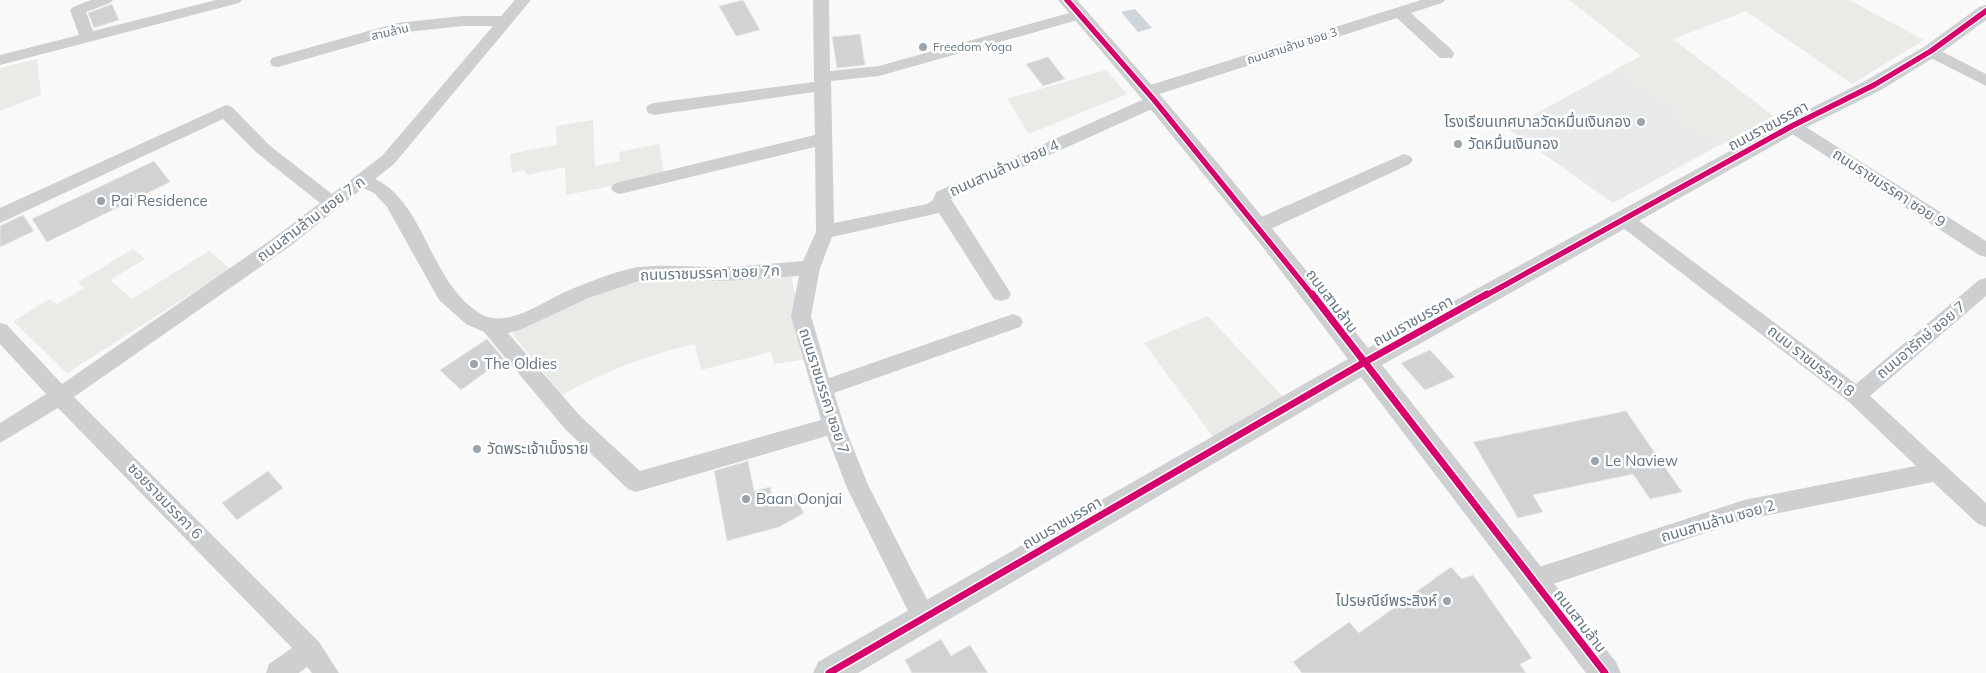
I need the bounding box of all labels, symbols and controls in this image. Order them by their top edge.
street label: สามล้าน [370,20,410,43]
street label: ถนนสามล้าน ซอย 3 [1245,24,1339,67]
place label: Freedom Yoga [933,39,1012,54]
marker: Freedom Yoga [917,41,929,53]
street label: ถนนราชมรรคา [1724,96,1811,155]
place label: โรงเรียนเทศบาลวัดหมื่นเงินกอง [1444,111,1631,131]
marker: โรงเรียนเทศบาลวัดหมื่นเงินกอง [1635,116,1647,128]
place label: วัดหมื่นเงินกอง [1468,133,1559,153]
street label: ถนนสามล้าน ซอย 4 [946,135,1061,200]
marker: วัดหมื่นเงินกอง [1452,138,1464,150]
street label: ถนนราชมรรคา ซอย 9 [1829,144,1949,231]
street label: ถนนสามล้าน ซอย 7 ก [253,172,369,266]
place label: Pai Residence [111,191,208,210]
marker: Pai Residence [95,195,107,207]
street label: ถนนราชมรรคา ซอย 7ก [640,261,780,284]
street label: ถนนสามล้าน [1302,265,1363,336]
street label: ถนนราชมรรคา [1370,291,1456,350]
street label: ถนนอารักษ์ ซอย 7 [1872,297,1969,382]
street label: ถนน ราชมรรคา 8 [1764,321,1859,400]
street label: ถนนราชมรรคา ซอย 7 [795,326,854,456]
place label: The Oldies [484,354,557,373]
marker: The Oldies [468,358,480,370]
place label: วัดพระเจ้าเม็งราย [487,439,589,458]
marker: วัดพระเจ้าเม็งราย [471,443,483,455]
place label: Le Naview [1605,451,1678,470]
marker: Le Naview [1589,455,1601,467]
street label: ซอยราชมรรคา 6 [124,458,207,543]
place label: Baan Oonjai [756,489,842,508]
street label: ถนนราชมรรคา [1019,492,1105,553]
marker: Baan Oonjai [740,493,752,505]
street label: ถนนสามล้าน ซอย 2 [1659,495,1777,546]
street label: ถนนสามล้าน [1550,585,1611,656]
place label: ไปรษณีย์พระสิงห์ [1335,591,1437,610]
marker: ไปรษณีย์พระสิงห์ [1441,595,1453,607]

